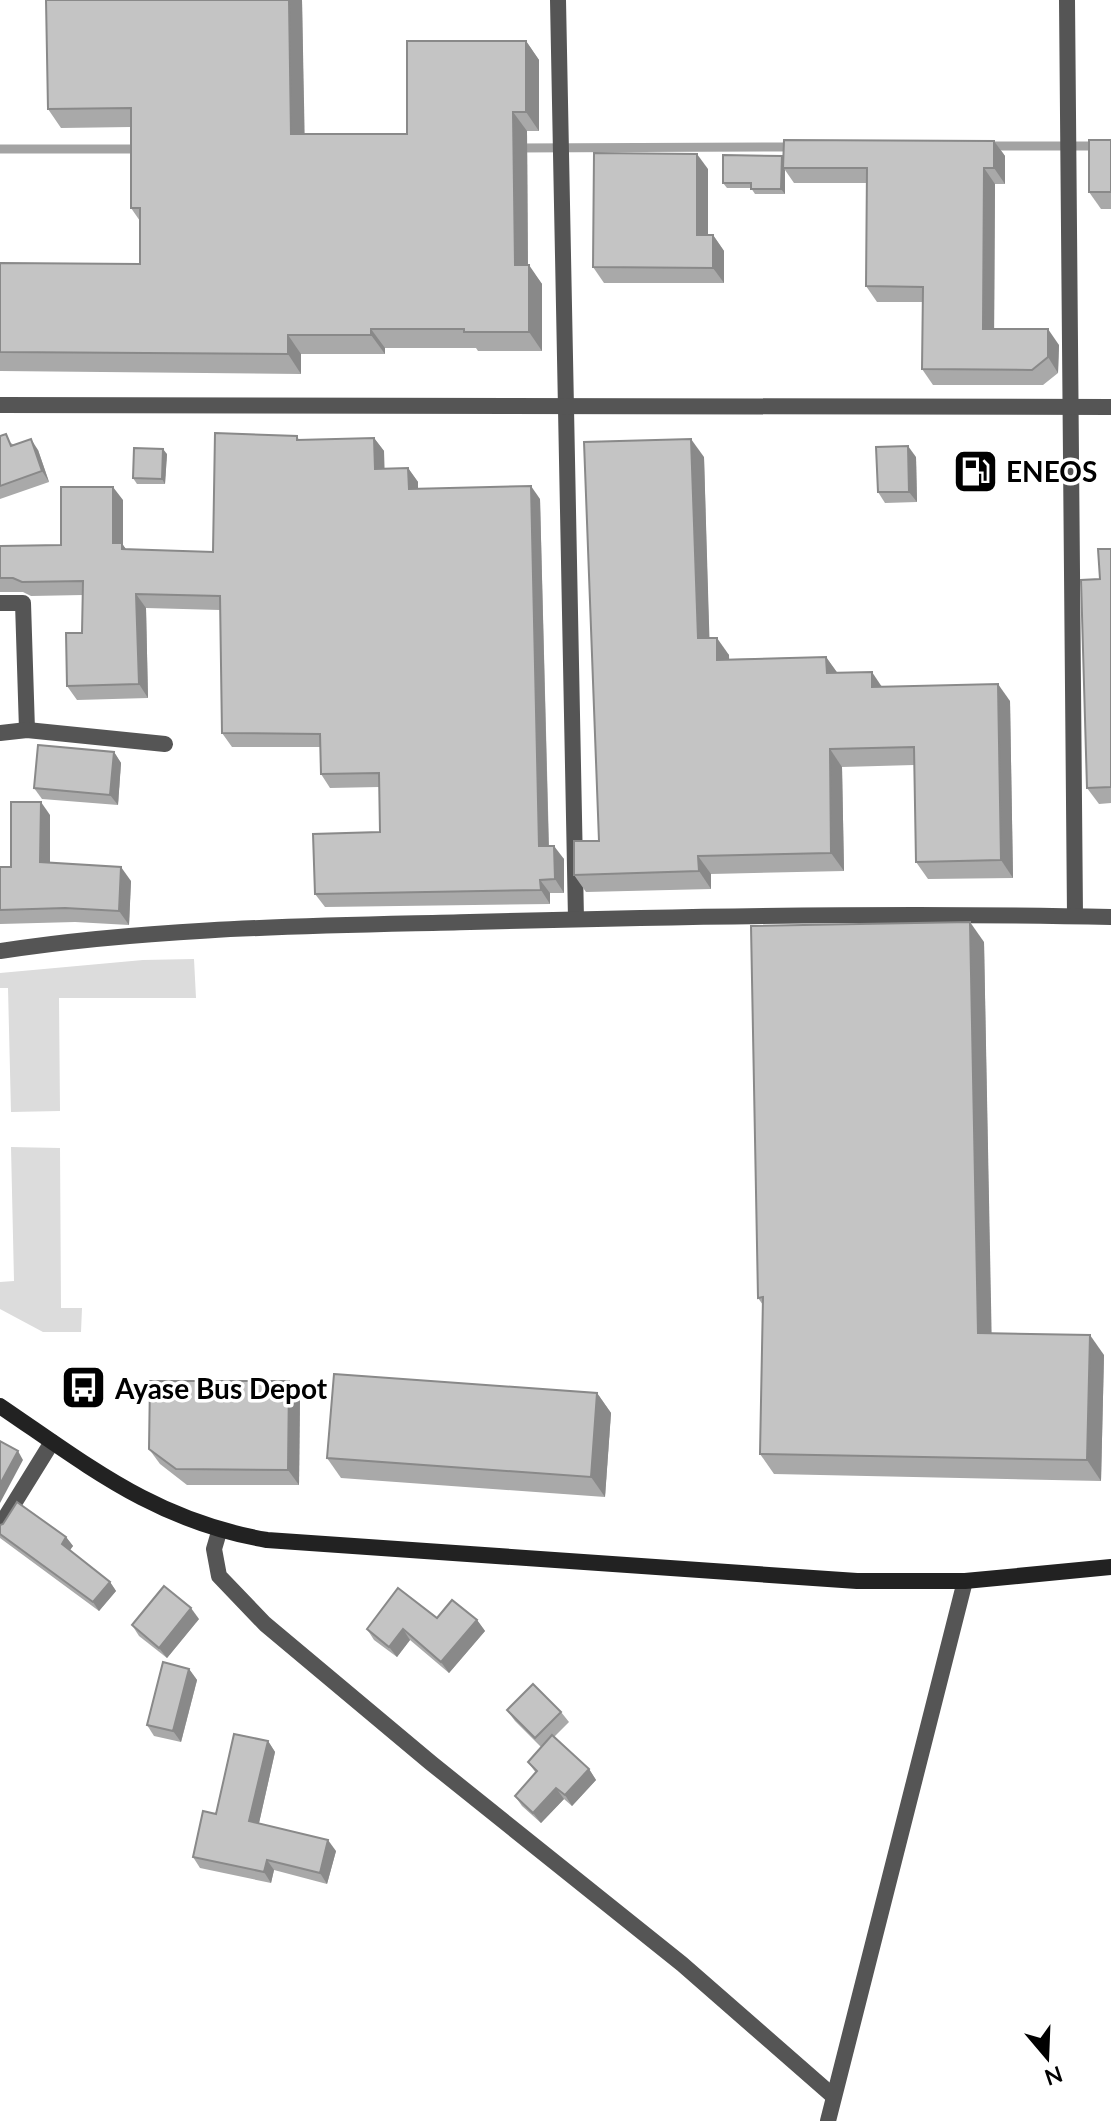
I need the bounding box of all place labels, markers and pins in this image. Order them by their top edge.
fuel station icon: ENEOS [951,447,999,495]
place label: ENEOS [1006,454,1097,488]
bus stop icon: Ayase Bus Depot [60,1364,108,1412]
place label: Ayase Bus Depot [114,1371,328,1405]

